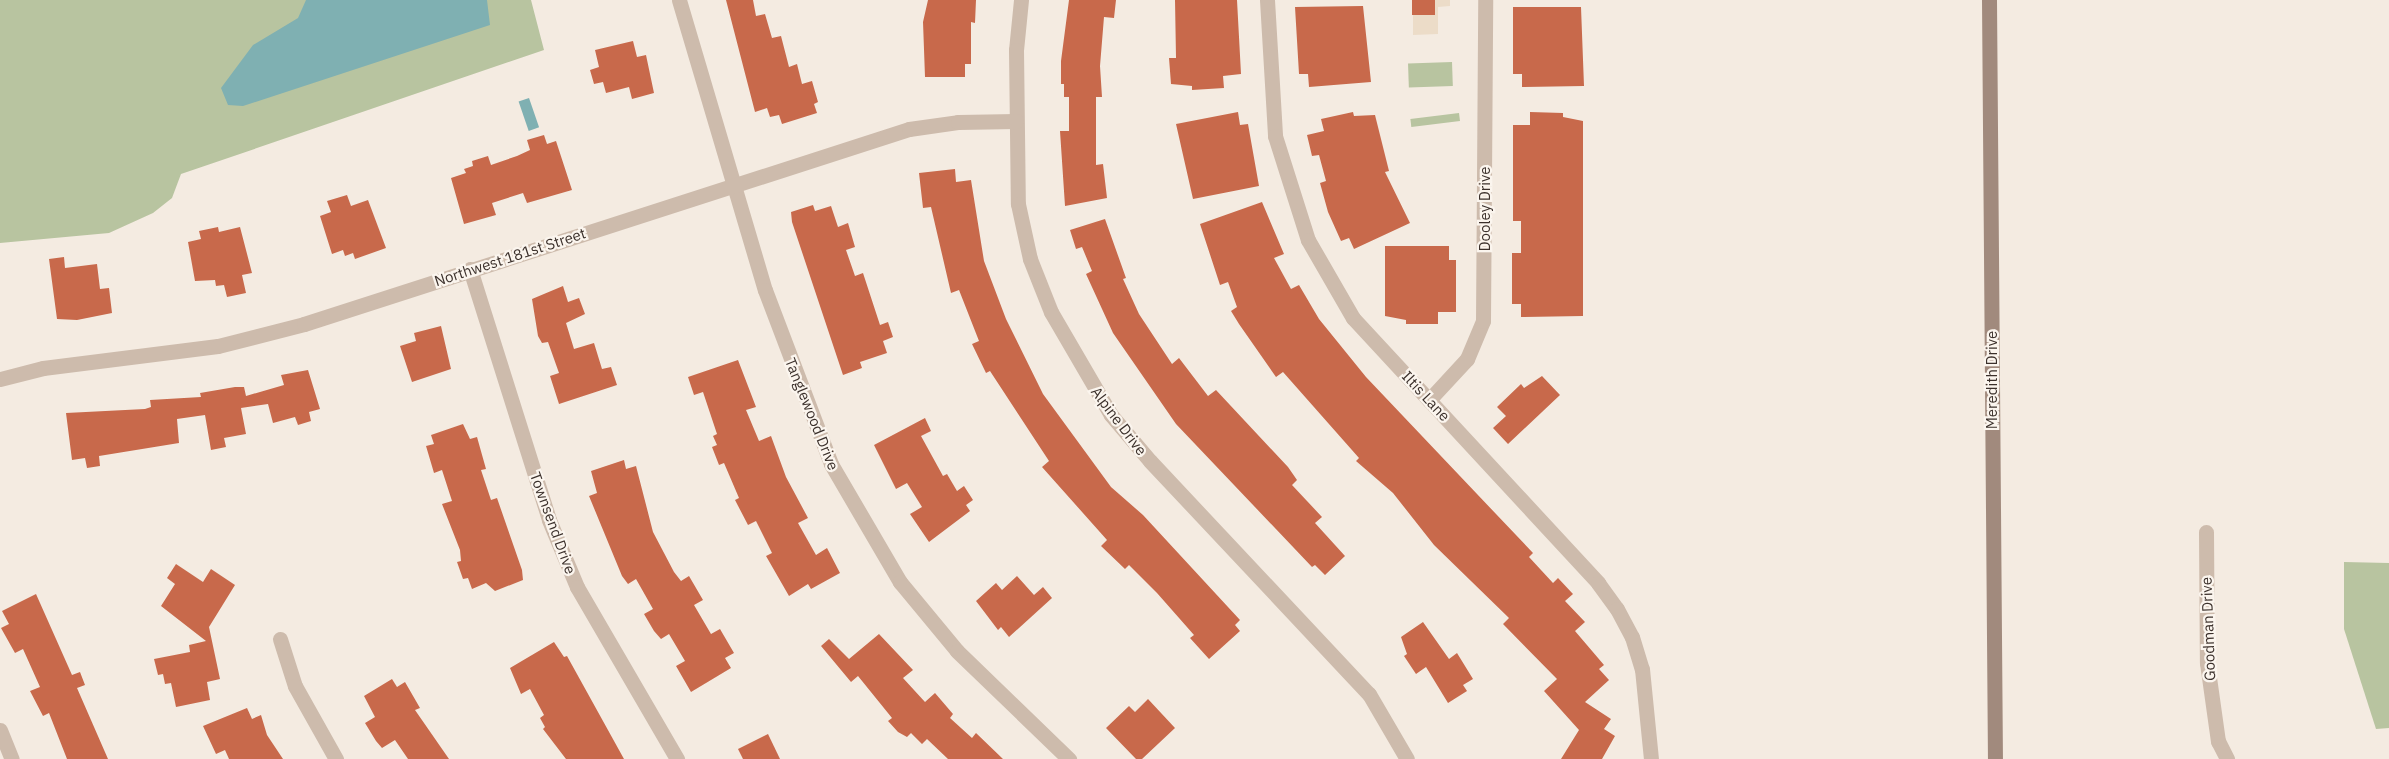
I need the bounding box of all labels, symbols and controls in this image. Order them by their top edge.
street label: Dooley Drive [1476,167,1494,251]
street label: Northwest 181st Street [432,224,588,290]
street label: Meredith Drive [1983,331,2001,429]
street label: Tanglewood Drive [781,355,843,473]
street label: Iltis Lane [1398,367,1454,425]
street label: Alpine Drive [1087,383,1151,459]
street label: Townsend Drive [526,470,580,576]
street label: Goodman Drive [2197,577,2219,681]

